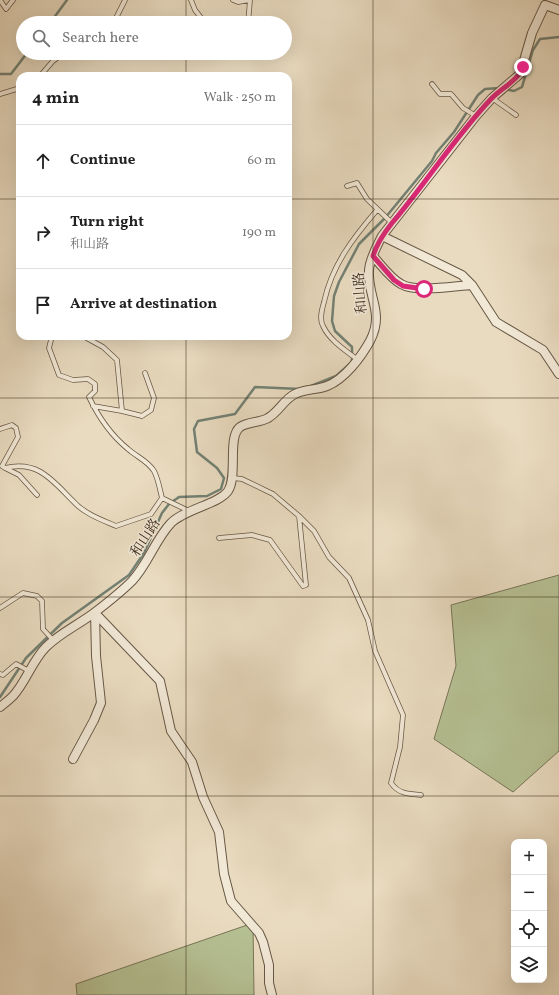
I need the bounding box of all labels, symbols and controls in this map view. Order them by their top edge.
search box [16,16,292,60]
icon: search [30,27,52,49]
text: Search here [62,28,139,49]
route end [514,58,532,76]
text: 4 min [32,87,79,110]
text: Walk · 250 m [204,89,276,107]
icon: ahead [32,150,54,172]
text: Continue [70,150,135,171]
text: 60 m [248,152,276,170]
text: Turn right [70,212,144,233]
icon: right [32,222,54,244]
text: 190 m [242,224,276,242]
text: 和山路 [70,236,109,254]
street label: 和山路 [350,271,372,315]
route start [415,280,433,298]
icon: arrive [32,294,54,316]
text: Arrive at destination [70,294,217,315]
street label: 和山路 [127,515,165,561]
map controls [511,839,547,983]
button: + [511,839,547,875]
button: − [511,875,547,911]
button: locate [511,911,547,947]
button: layers [511,947,547,983]

